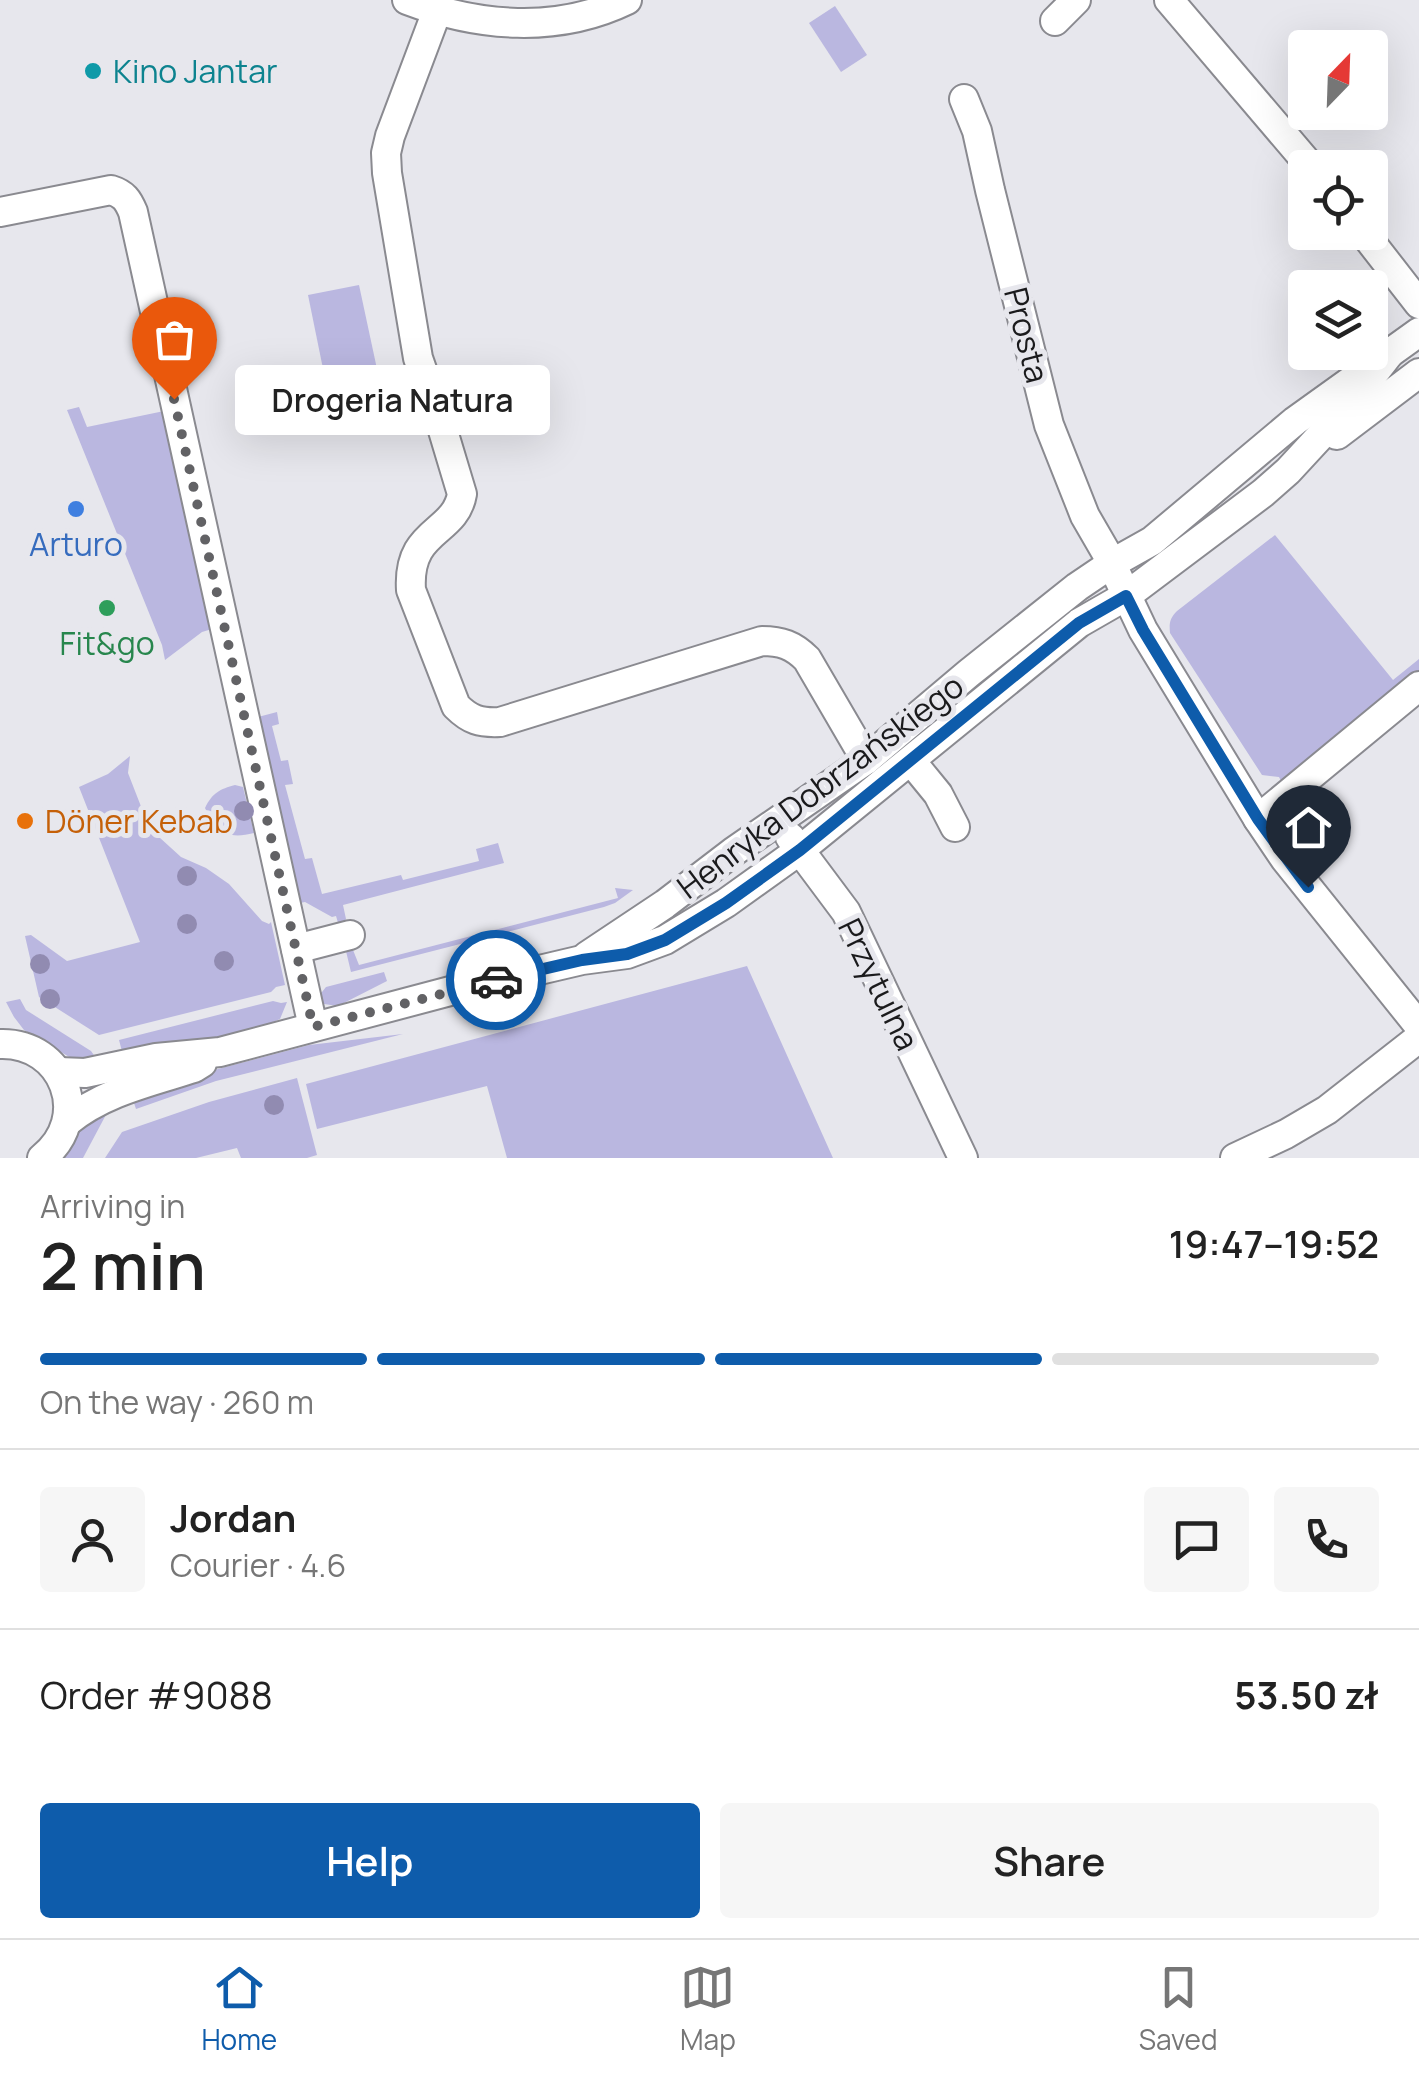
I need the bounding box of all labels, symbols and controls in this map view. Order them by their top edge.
north arrow [1288,30,1388,130]
map controls [1288,30,1388,370]
place label: Kino Jantar [113,49,277,93]
marker: Kino Jantar [82,60,104,82]
button: locate [1288,150,1388,250]
button: layers [1288,270,1388,370]
street label: Prosta [994,283,1060,387]
pin [132,297,217,400]
icon: bag [147,312,202,367]
callout: Drogeria Natura [234,364,549,434]
text: Drogeria Natura [272,378,513,422]
marker: Arturo [65,498,87,520]
place label: Arturo [29,522,123,566]
marker: Fit&go [96,597,118,619]
place label: Fit&go [59,621,155,665]
street label: Henryka Dobrzańskiego [668,664,972,908]
pin [1266,785,1351,888]
place label: Döner Kebab [45,799,233,843]
icon: home [1281,800,1336,855]
marker: Döner Kebab [14,810,36,832]
street label: Przytulna [828,911,930,1057]
courier [446,930,546,1030]
icon: car [469,953,524,1008]
text: Arriving in [40,1184,185,1228]
text: 19:47–19:52 [1169,1217,1379,1269]
text: 2 min [40,1221,206,1310]
text: On the way · 260 m [40,1380,314,1424]
button: person [40,1487,145,1592]
button: chat [1144,1487,1249,1592]
button: phone [1274,1487,1379,1592]
text: Jordan [170,1491,296,1543]
text: Courier · 4.6 [170,1543,346,1587]
text: Order #9088 [40,1668,273,1720]
text: 53.50 zł [1234,1668,1379,1720]
button: Help [40,1803,700,1918]
button: Share [720,1803,1379,1918]
tab: Home [201,1960,277,2058]
tab: Map [680,1960,736,2058]
tab: Saved [1139,1960,1218,2058]

